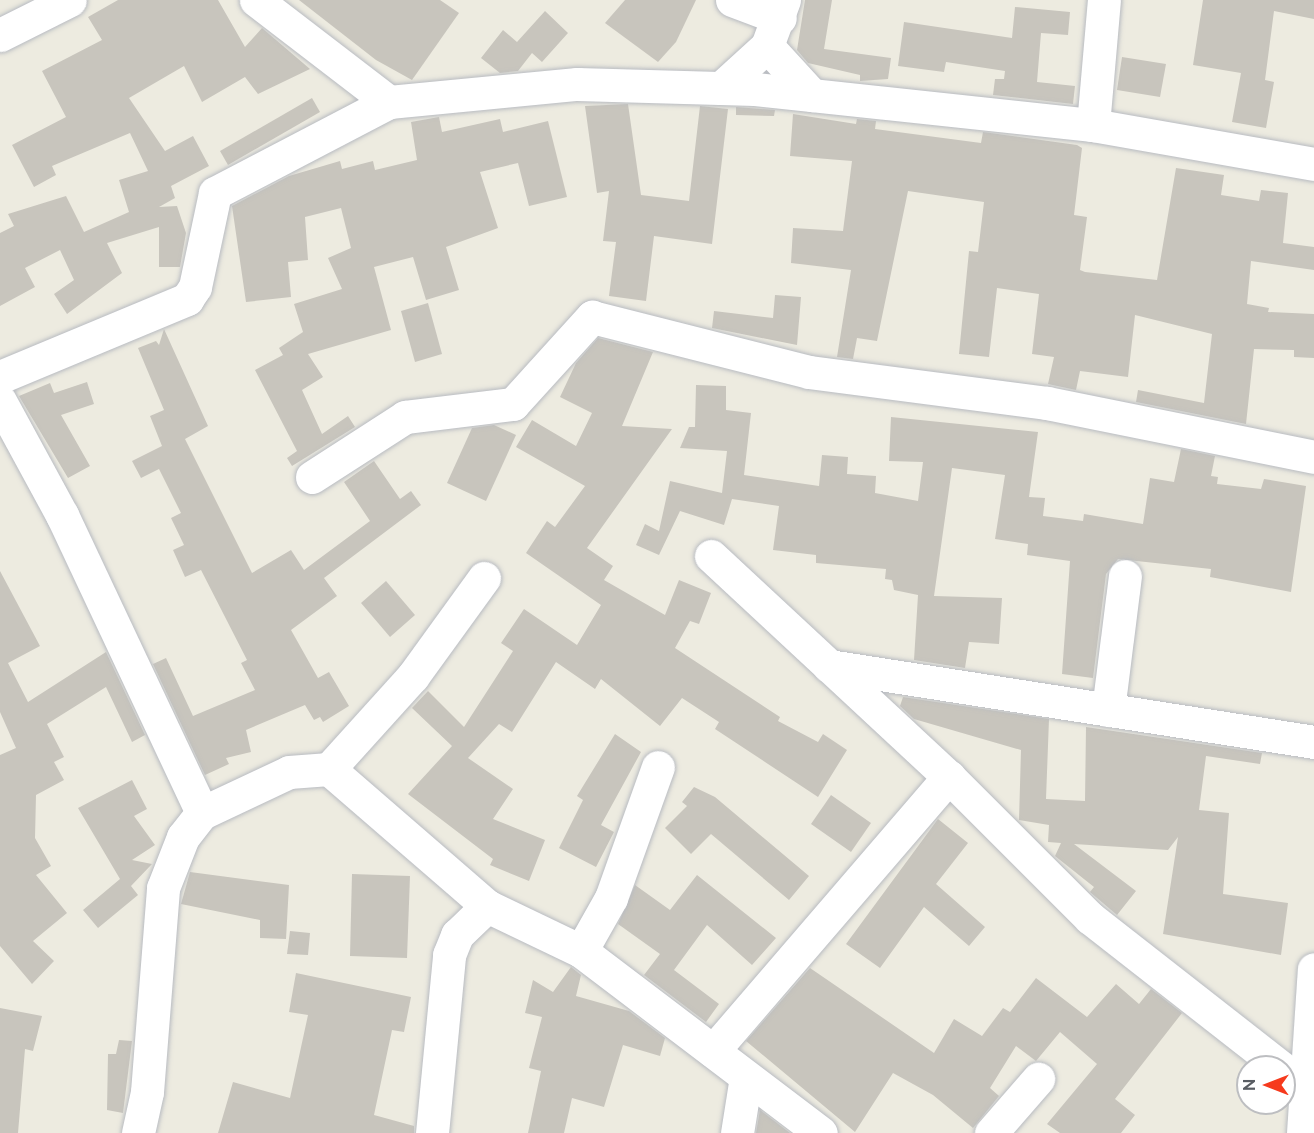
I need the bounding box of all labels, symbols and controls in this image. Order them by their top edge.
north arrow [1236,1055,1296,1115]
text: N [1240,1079,1259,1091]

